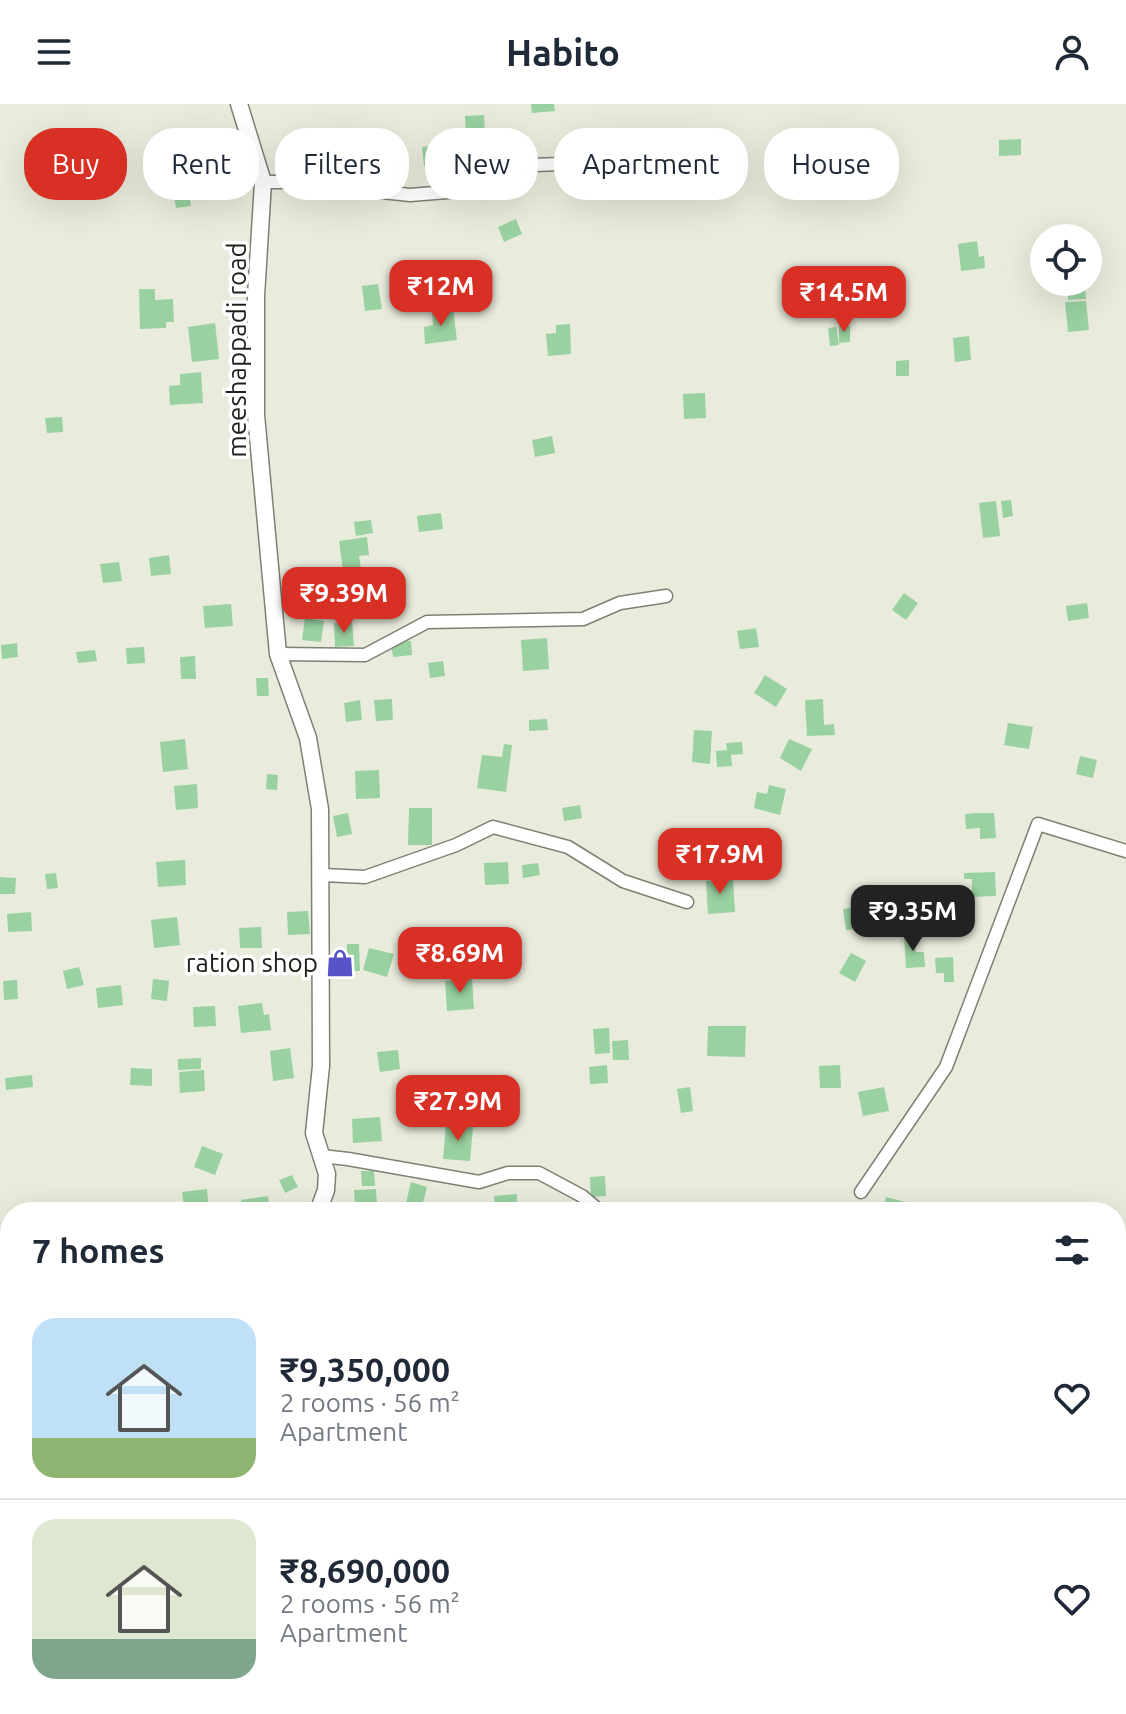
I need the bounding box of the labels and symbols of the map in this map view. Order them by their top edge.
street label: meeshappadi road [222,242,251,458]
pin: ₹12M [394,260,488,328]
pin: ₹14.5M [779,266,909,334]
pin: ₹9.39M [279,567,409,635]
pin: ₹17.9M [655,828,785,896]
pin: ₹9.35M [848,885,978,953]
pin: ₹8.69M [395,927,525,995]
place label: ration shop [186,948,318,977]
shop icon: ration shop [325,948,355,978]
pin: ₹27.9M [393,1075,523,1143]

